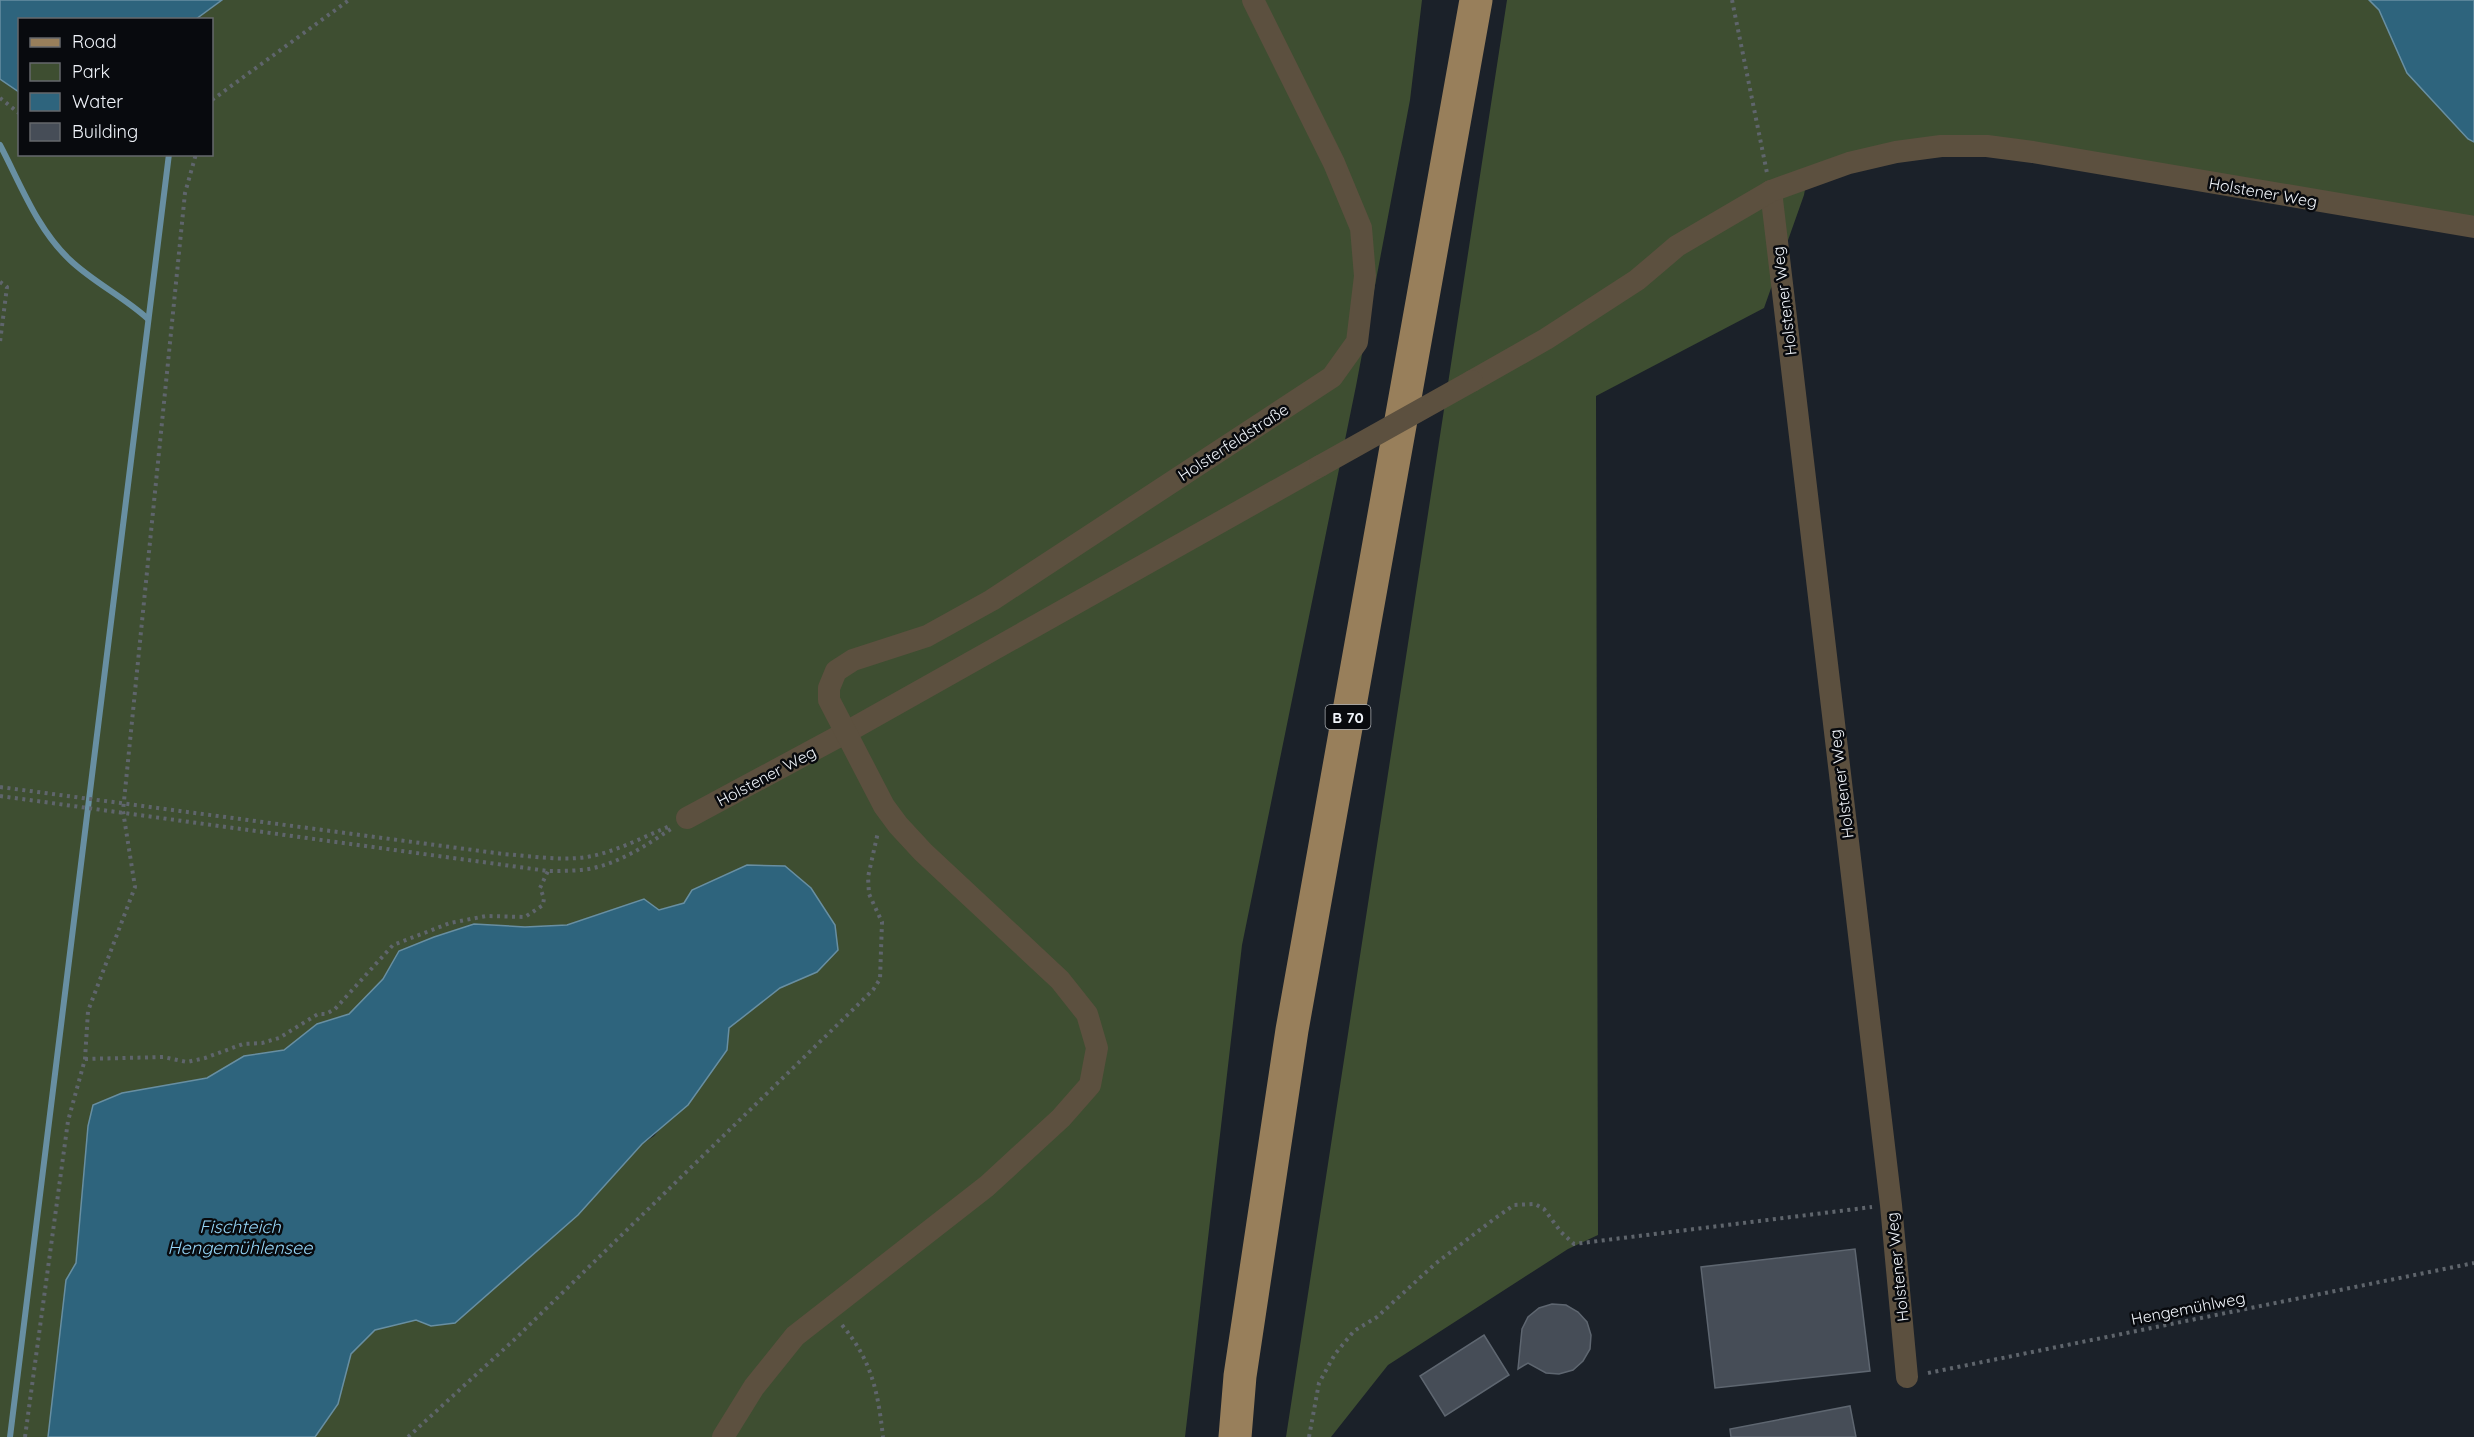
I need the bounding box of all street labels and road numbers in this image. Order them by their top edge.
street label: Holstener Weg [2207,173,2319,211]
street label: Holstener Weg [1767,245,1801,357]
street label: Holsterfeldstraße [1174,399,1292,485]
road number: B 70 [1326,705,1370,729]
street label: Holstener Weg [1824,728,1858,840]
street label: Holstener Weg [713,741,819,811]
street label: Holstener Weg [1881,1211,1913,1323]
street label: Hengemühlweg [2129,1287,2247,1329]

